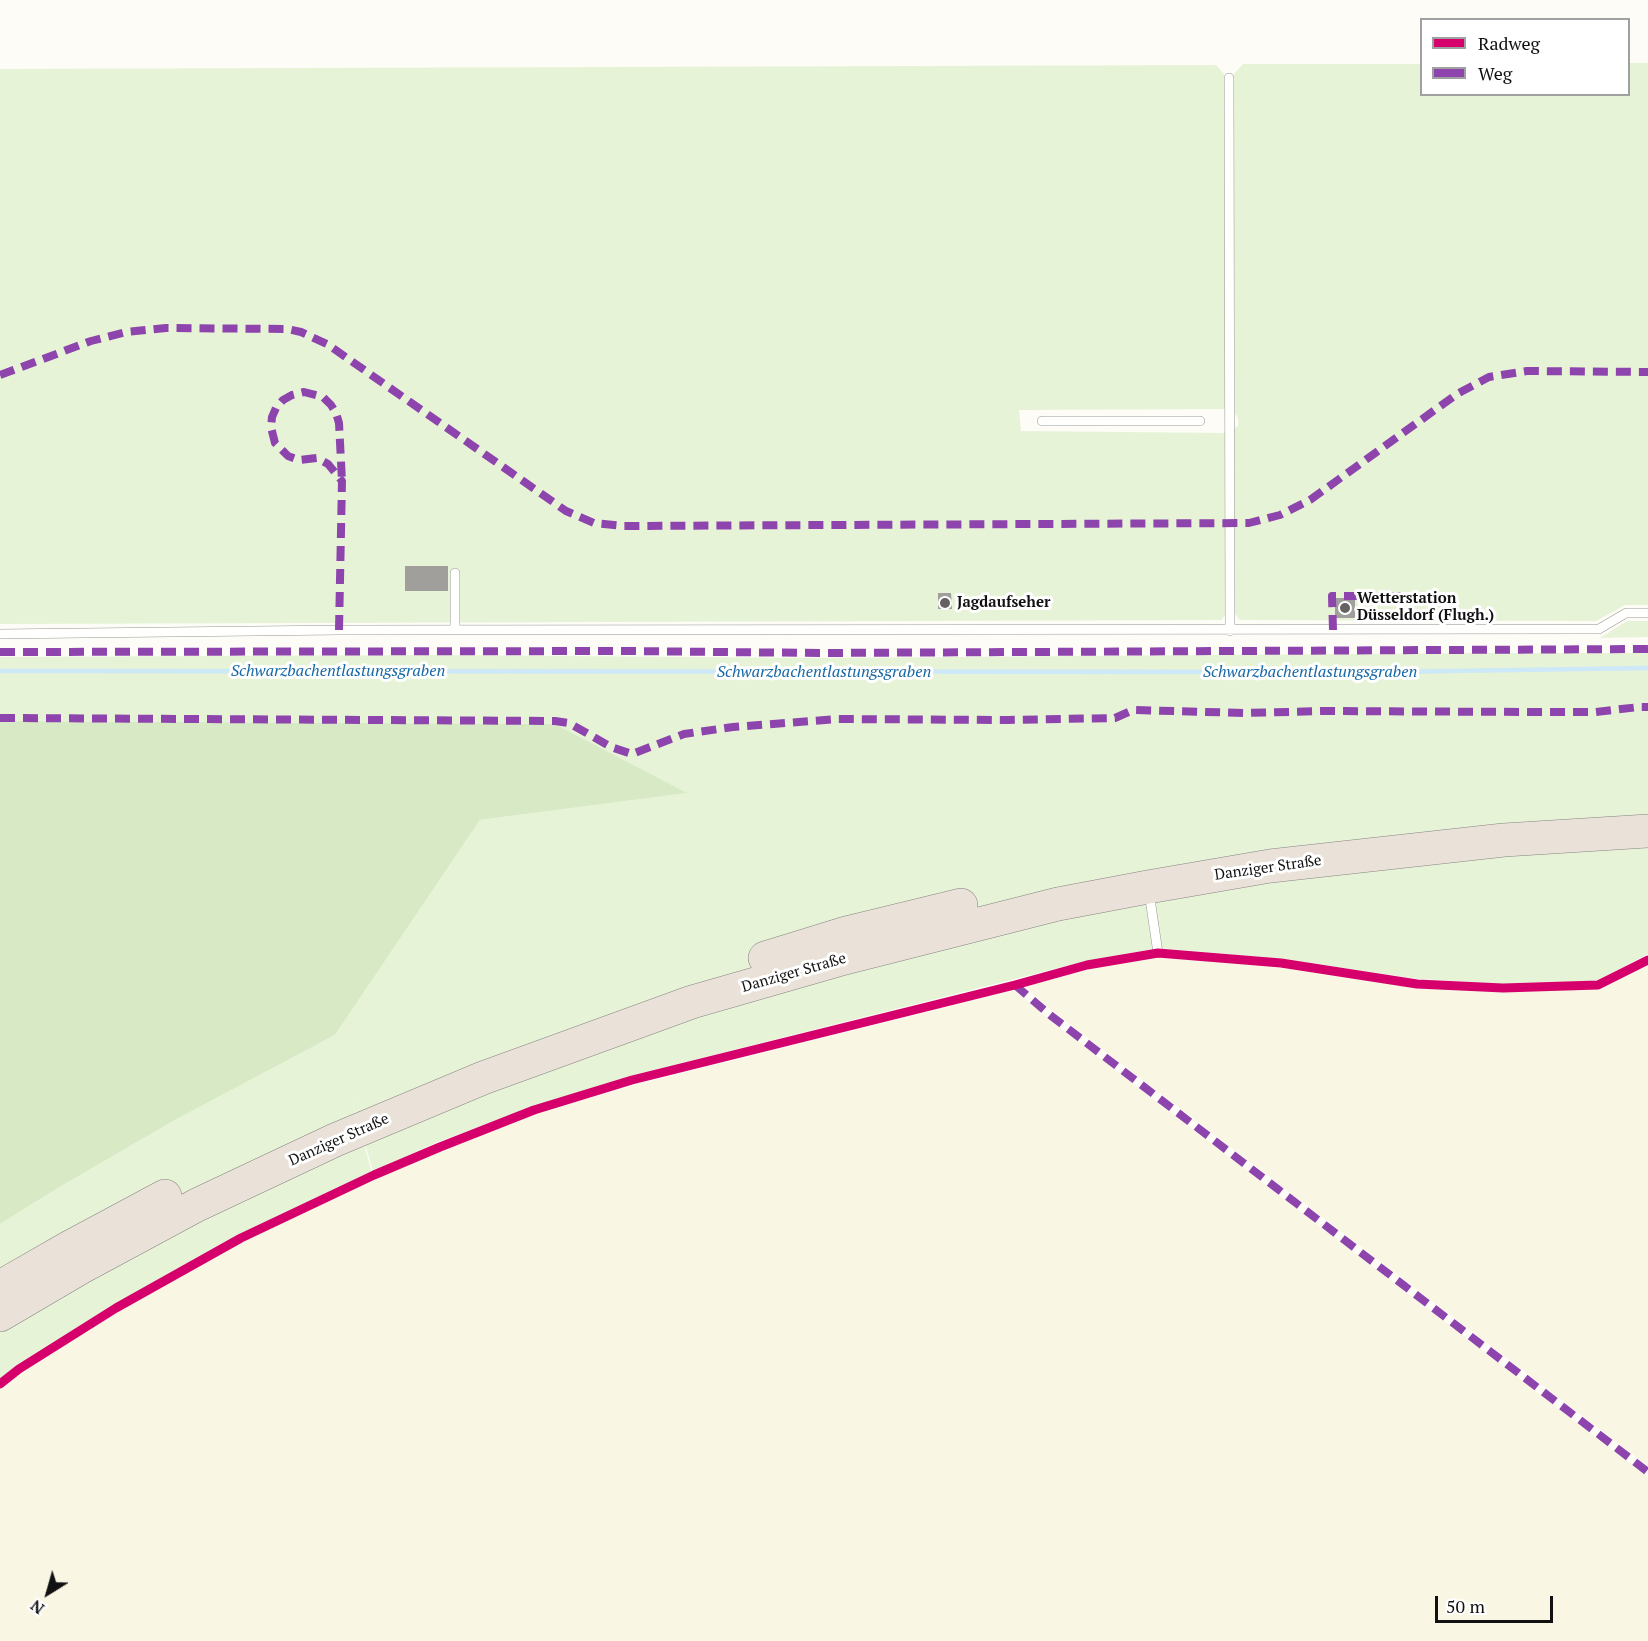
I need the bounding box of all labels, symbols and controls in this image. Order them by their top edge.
legend [1420,18,1630,96]
text: Radweg [1478,31,1540,55]
text: Weg [1478,61,1512,85]
place label: Wetterstation Düsseldorf (Flugh.) [1357,590,1494,625]
place label: Jagdaufseher [957,594,1050,612]
marker: Jagdaufseher [938,596,952,610]
marker: Wetterstation Düsseldorf (Flugh.) [1338,601,1352,615]
water label: Schwarzbachentlastungsgraben [231,661,445,681]
water label: Schwarzbachentlastungsgraben [717,662,931,682]
water label: Schwarzbachentlastungsgraben [1203,662,1417,682]
street label: Danziger Straße [1213,852,1323,884]
street label: Danziger Straße [740,949,848,997]
street label: Danziger Straße [286,1110,392,1170]
north arrow [18,1563,78,1623]
scale bar [1438,1584,1556,1622]
text: 50 m [1446,1594,1485,1618]
text: N [26,1595,49,1620]

